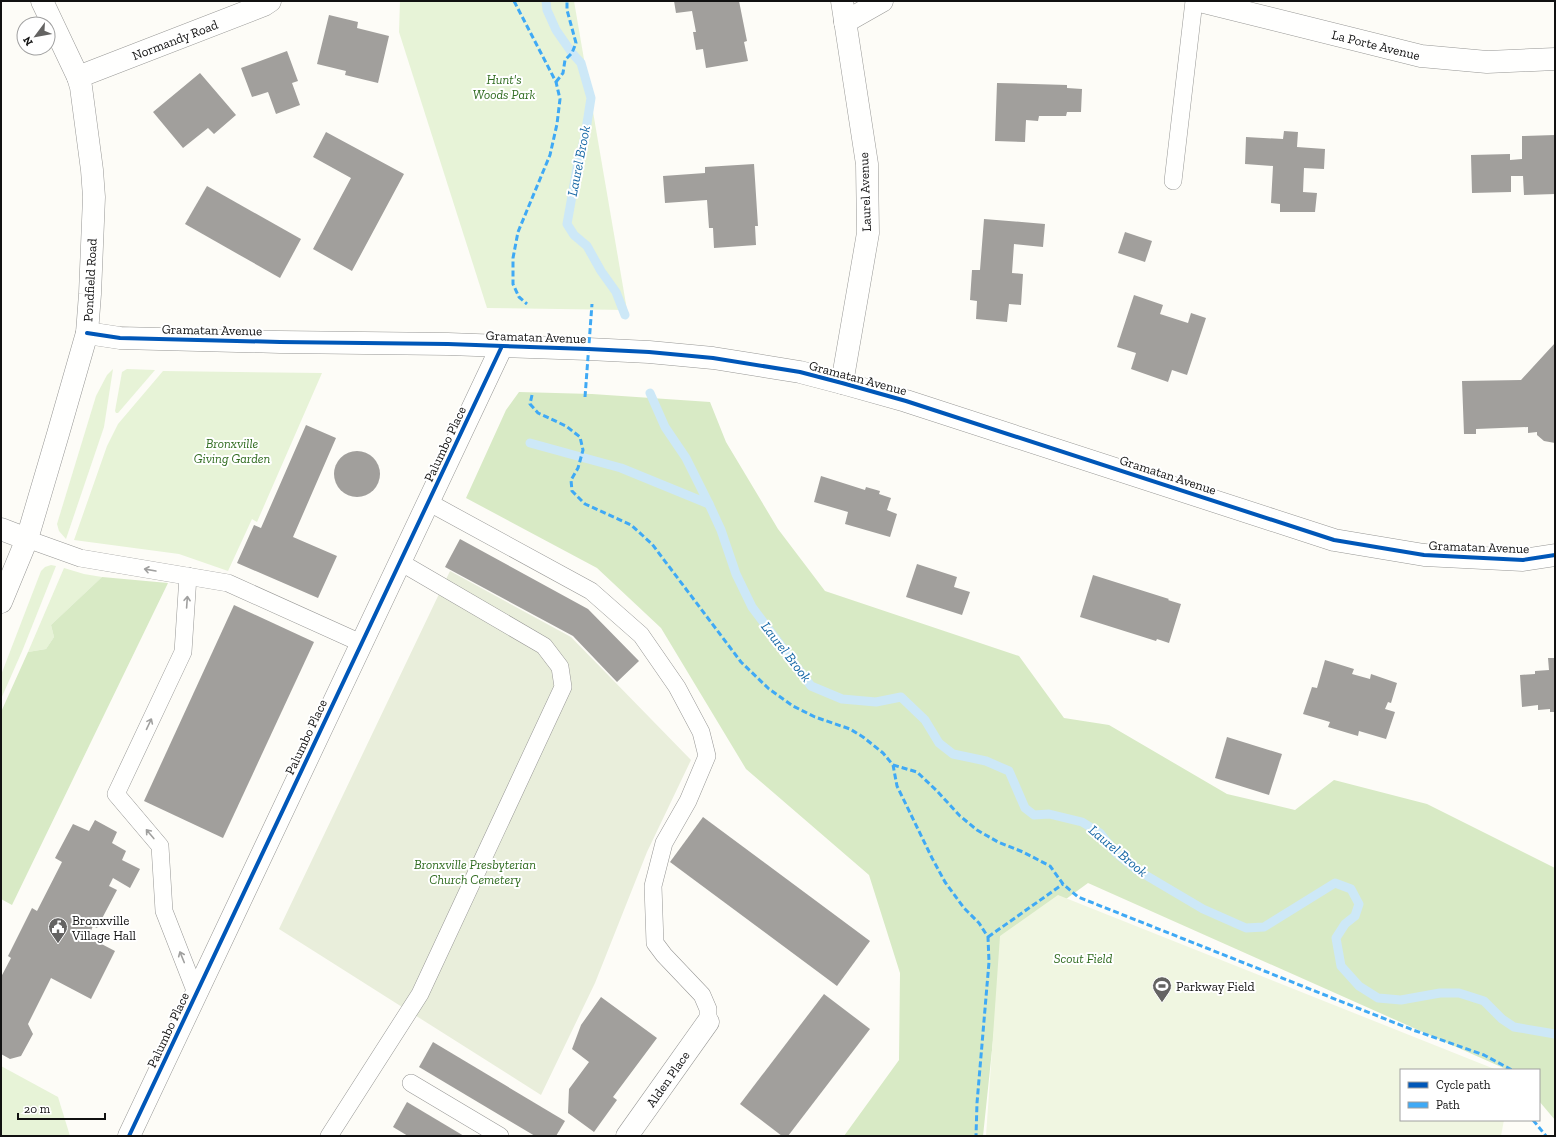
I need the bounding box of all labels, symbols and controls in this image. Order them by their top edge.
north arrow [16,16,56,56]
street label: Normandy Road [130,17,220,63]
street label: La Porte Avenue [1330,27,1422,63]
text: N [20,34,36,48]
park label: Hunt's Woods Park [473,72,535,102]
water label: Laurel Brook [564,124,594,198]
street label: Laurel Avenue [856,152,874,232]
street label: Pondfield Road [80,238,100,322]
street label: Gramatan Avenue [162,322,262,338]
street label: Gramatan Avenue [486,328,586,346]
street label: Gramatan Avenue [808,358,908,398]
street label: Palumbo Place [421,404,469,484]
park label: Bronxville Giving Garden [194,436,270,466]
street label: Gramatan Avenue [1118,452,1218,498]
street label: Gramatan Avenue [1429,538,1529,556]
one-way arrow [144,566,157,574]
one-way arrow [183,596,190,609]
water label: Laurel Brook [757,619,815,685]
street label: Palumbo Place [282,697,330,777]
one-way arrow [146,718,153,730]
water label: Laurel Brook [1085,821,1151,881]
one-way arrow [145,829,154,840]
park label: Bronxville Presbyterian Church Cemetery [414,857,536,887]
place label: Bronxville Village Hall [71,913,137,943]
public building icon: Bronxville Village Hall [47,916,69,944]
one-way arrow [178,951,185,963]
park label: Scout Field [1054,951,1113,966]
sports icon: Parkway Field [1151,975,1173,1003]
place label: Parkway Field [1176,979,1255,994]
street label: Palumbo Place [144,990,192,1070]
street label: Alden Place [643,1048,693,1110]
legend [1400,1069,1540,1121]
text: Cycle path [1436,1078,1491,1092]
scale bar [18,1095,105,1121]
text: Path [1436,1098,1460,1112]
text: 20 m [24,1102,51,1116]

